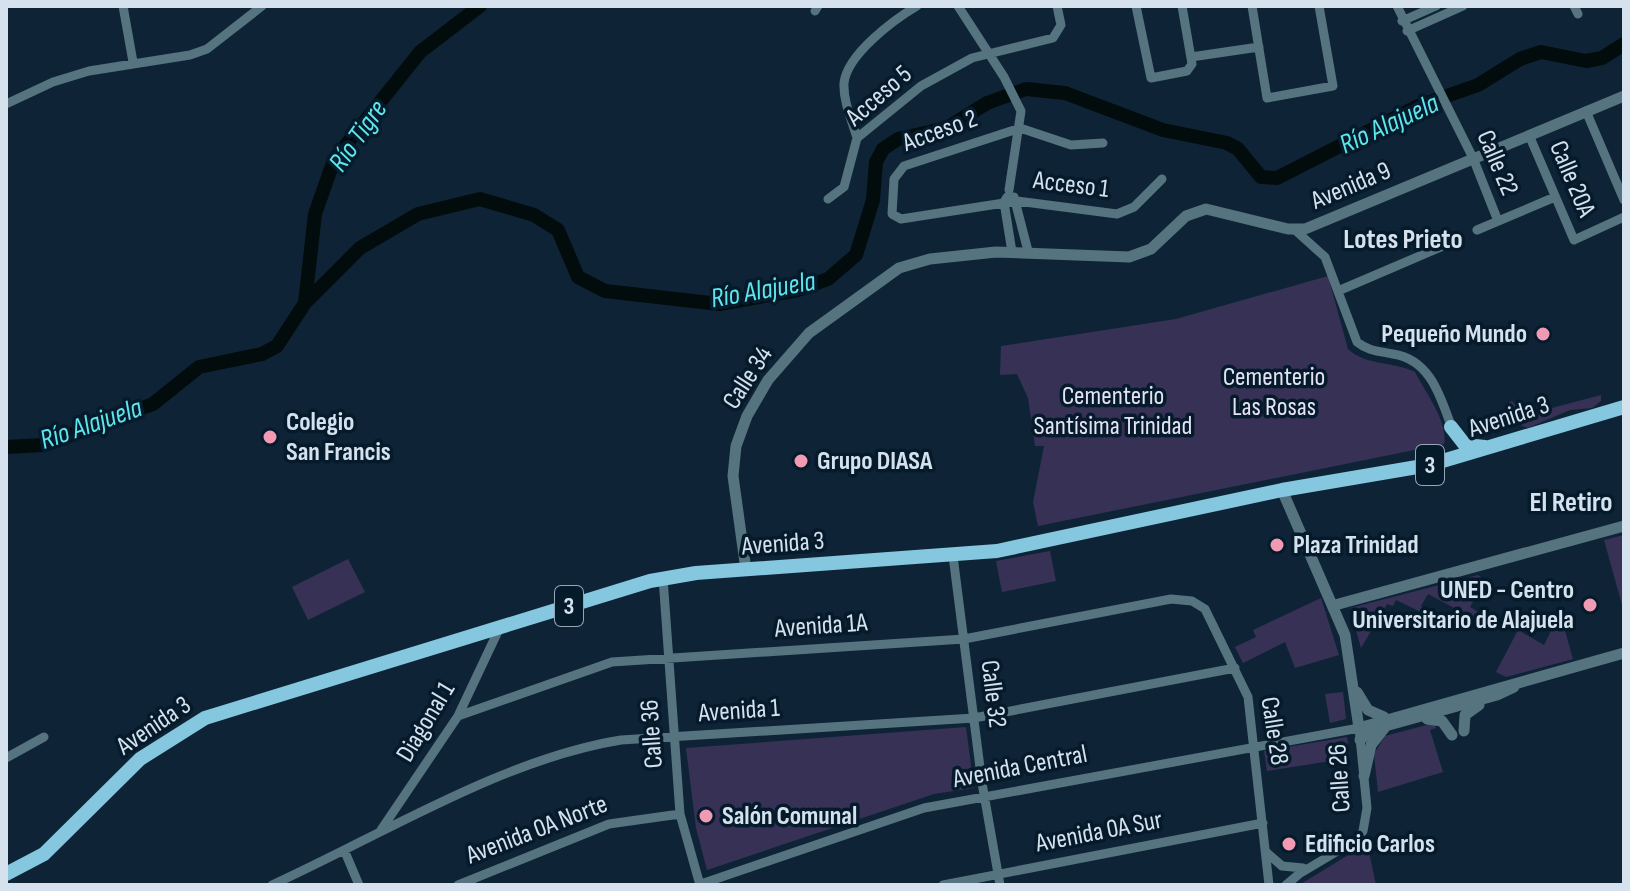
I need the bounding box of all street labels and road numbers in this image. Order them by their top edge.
street label: Acceso 5 [839,59,918,134]
street label: Acceso 2 [897,103,982,159]
street label: Calle 22 [1469,126,1525,200]
street label: Calle 20A [1542,136,1602,223]
street label: Avenida 9 [1306,155,1396,217]
street label: Acceso 1 [1030,165,1111,205]
street label: Calle 34 [716,341,780,415]
street label: Avenida 3 [1464,389,1553,445]
road number: 3 [1416,445,1444,485]
street label: Avenida 3 [740,526,825,562]
road number: 3 [555,586,583,626]
street label: Avenida 1A [773,607,869,645]
street label: Calle 32 [973,658,1013,730]
street label: Diagonal 1 [390,676,462,768]
street label: Avenida 3 [110,690,197,763]
street label: Avenida 1 [696,693,781,729]
street label: Calle 28 [1253,695,1295,767]
street label: Calle 36 [634,699,670,769]
street label: Avenida Central [949,739,1090,795]
street label: Calle 26 [1322,743,1358,813]
street label: Avenida 0A Norte [461,789,612,871]
street label: Avenida 0A Sur [1032,804,1165,860]

